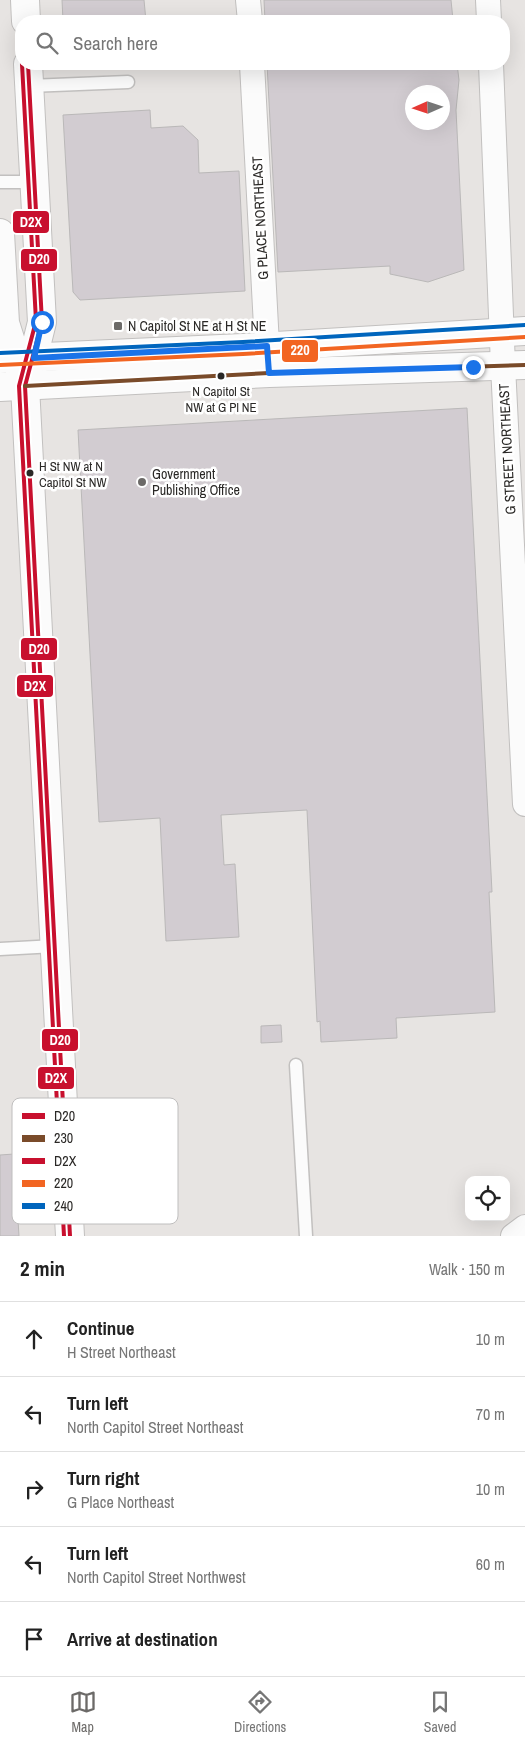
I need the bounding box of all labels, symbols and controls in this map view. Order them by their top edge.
search box [15,15,510,70]
icon: search [33,29,61,57]
text: Search here [73,30,158,56]
north arrow [405,85,450,130]
street label: G PLACE NORTHEAST [248,156,272,280]
line badge: D2X [12,210,50,234]
text: D2X [20,213,43,231]
line badge: D20 [20,248,58,272]
text: D20 [28,250,50,268]
route start [31,311,54,334]
place label: N Capitol St NE at H St NE [128,317,266,335]
marker: N Capitol St NE at H St NE [112,320,124,332]
line badge: 220 [281,339,319,363]
text: 220 [290,341,310,359]
route end [462,356,485,379]
marker: N Capitol St NW at G Pl NE [216,371,226,381]
place label: N Capitol St NW at G Pl NE [185,383,257,416]
street label: G STREET NORTHEAST [495,383,519,515]
place label: H St NW at N Capitol St NW [39,458,107,491]
place label: Government Publishing Office [152,465,240,499]
marker: H St NW at N Capitol St NW [25,468,35,478]
marker: Government Publishing Office [136,476,148,488]
line badge: D20 [20,637,58,661]
text: D20 [28,640,50,658]
line badge: D2X [16,674,54,698]
text: D2X [24,677,47,695]
line badge: D20 [41,1028,79,1052]
text: D20 [49,1031,71,1049]
line badge: D2X [37,1066,75,1090]
text: D2X [45,1069,68,1087]
legend [12,1098,178,1224]
text: D20 [54,1107,75,1125]
text: 230 [54,1129,73,1147]
text: D2X [54,1152,77,1170]
text: 220 [54,1174,73,1192]
map controls [465,1176,510,1221]
button: locate [465,1176,510,1221]
text: 240 [54,1197,73,1215]
text: 2 min [20,1254,65,1283]
text: Walk · 150 m [429,1258,505,1280]
text: Continue [67,1315,135,1341]
icon: ahead [20,1325,48,1353]
text: 10 m [476,1328,505,1350]
text: H Street Northeast [67,1341,176,1363]
text: Turn left [67,1390,128,1416]
icon: left [20,1400,48,1428]
text: 70 m [476,1403,505,1425]
text: North Capitol Street Northeast [67,1416,243,1438]
text: Turn right [67,1465,139,1491]
icon: right [20,1475,48,1503]
text: 10 m [476,1478,505,1500]
text: G Place Northeast [67,1491,174,1513]
text: Turn left [67,1540,128,1566]
icon: left [20,1550,48,1578]
text: 60 m [476,1553,505,1575]
text: North Capitol Street Northwest [67,1566,246,1588]
icon: arrive [20,1625,48,1653]
text: Arrive at destination [67,1626,218,1652]
tab: Map [69,1688,97,1736]
tab: Directions [234,1688,286,1736]
tab: Saved [424,1688,456,1736]

